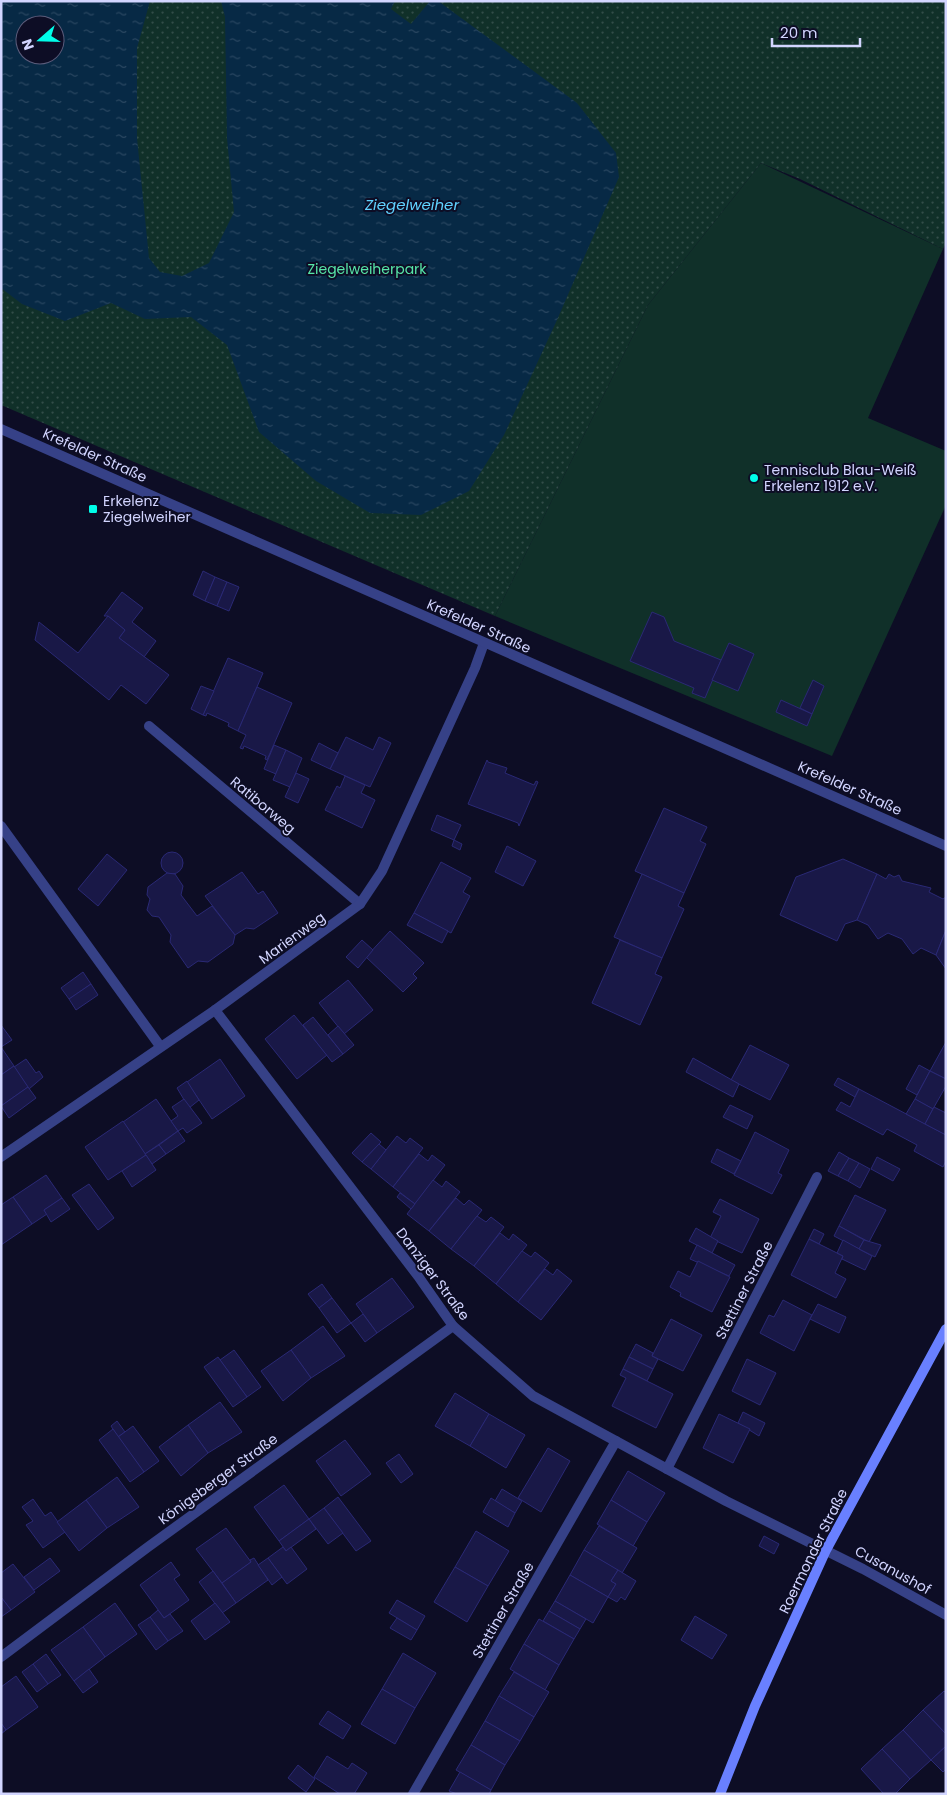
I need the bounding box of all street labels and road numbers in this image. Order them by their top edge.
street label: Krefelder Straße [40,423,151,487]
street label: Krefelder Straße [424,594,535,658]
street label: Krefelder Straße [795,756,906,820]
street label: Ratiborweg [226,772,300,838]
street label: Marienweg [255,907,329,969]
street label: Danziger Straße [391,1223,475,1325]
street label: Stettiner Straße [710,1237,778,1343]
street label: Königsberger Straße [154,1429,282,1529]
street label: Roermonder Straße [774,1485,852,1617]
street label: Cusanushof [851,1541,935,1599]
street label: Stettiner Straße [467,1558,539,1662]

